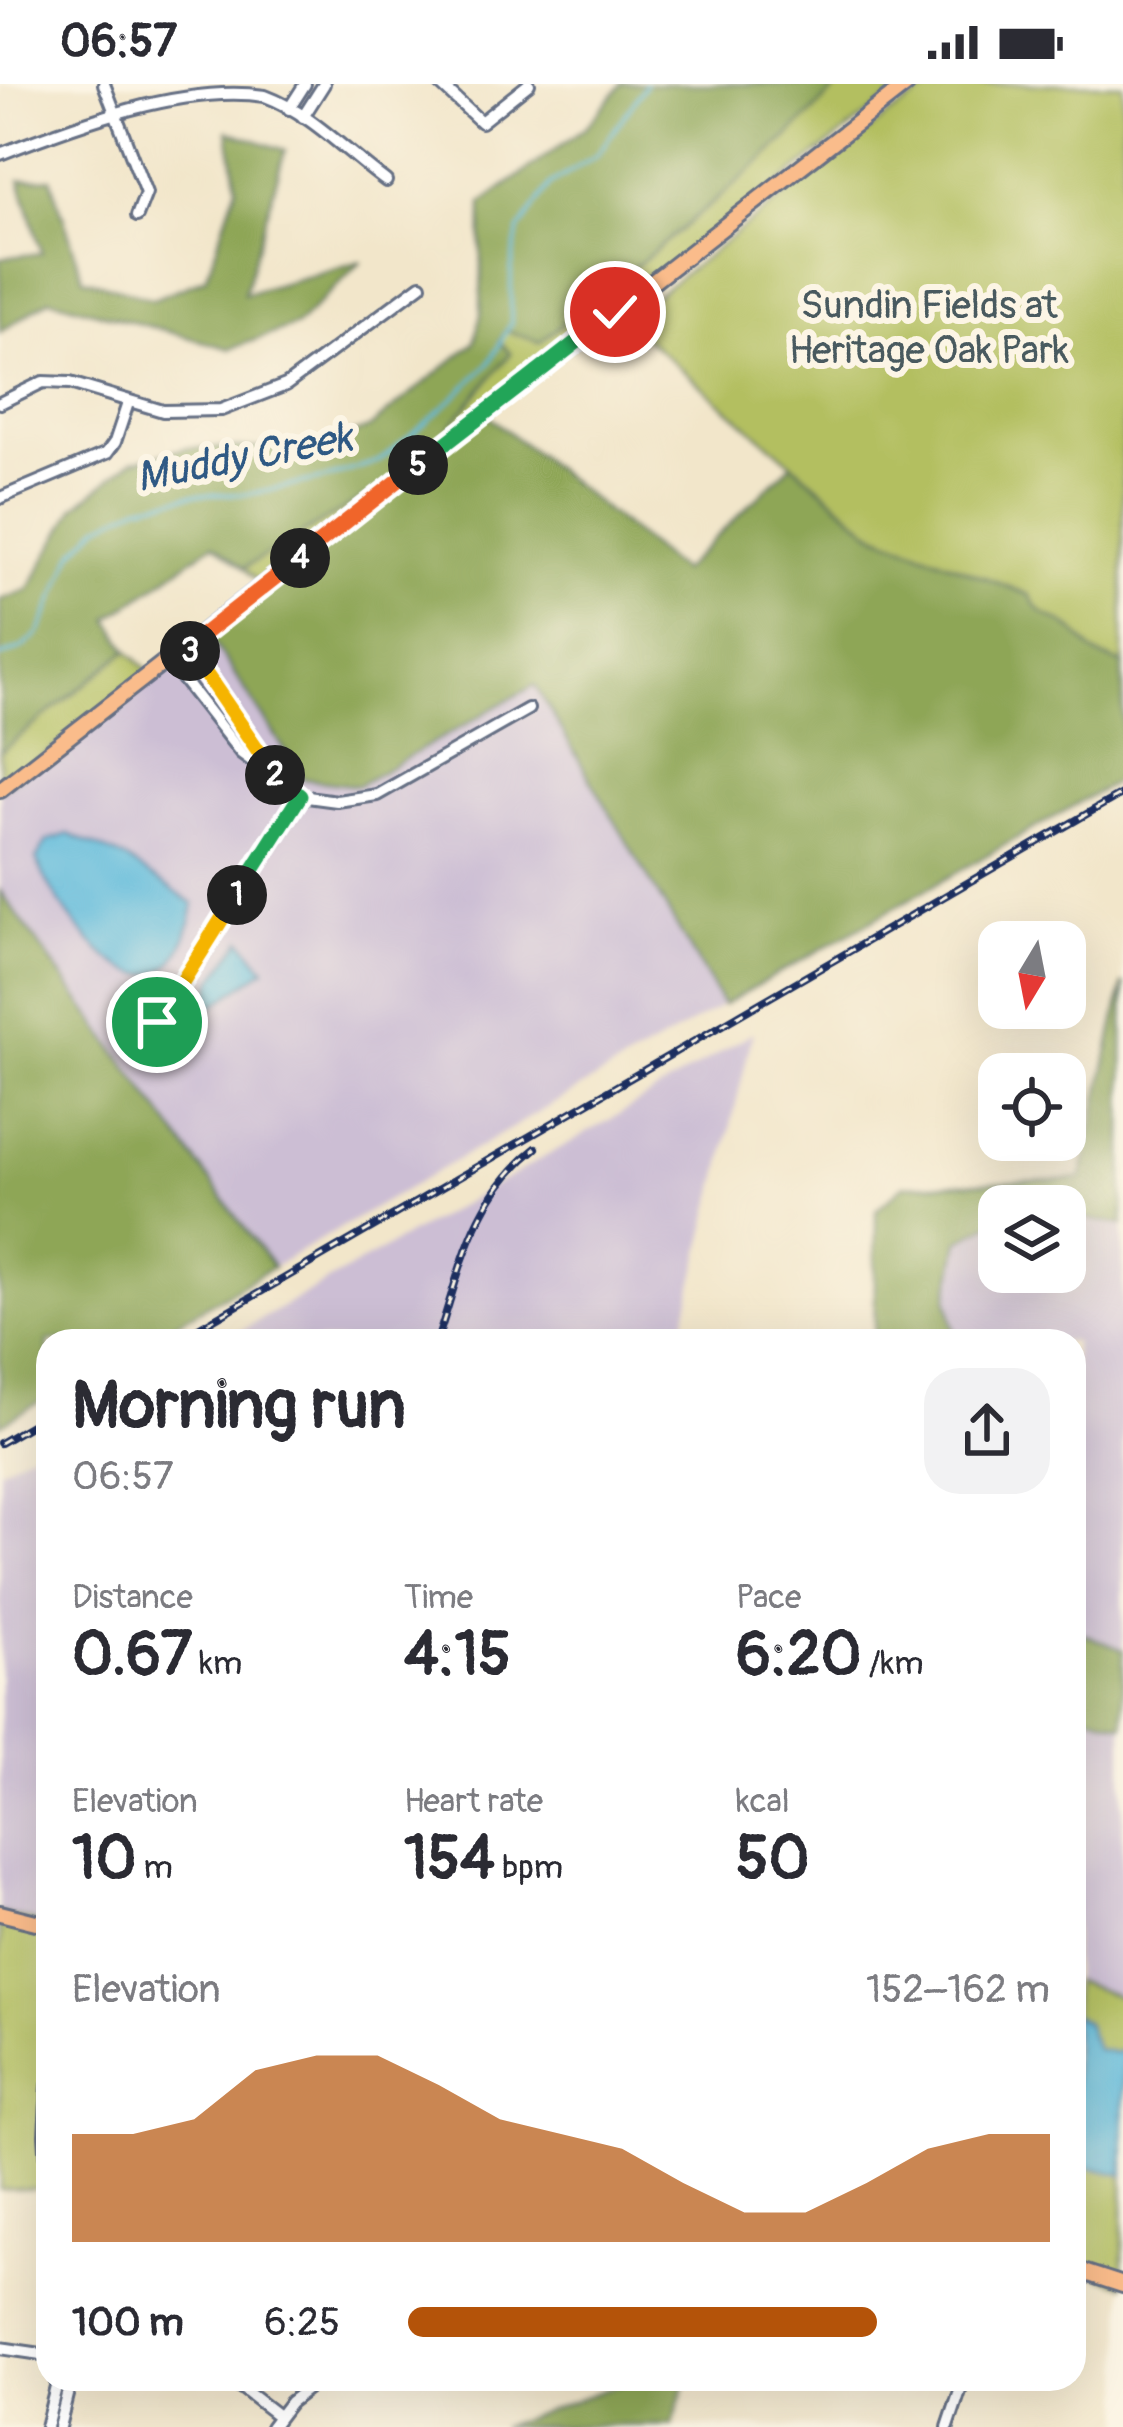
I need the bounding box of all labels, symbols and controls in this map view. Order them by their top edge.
text: 06:57 [60,14,177,70]
pin [564,261,666,363]
icon: check [582,279,648,345]
park label: Sundin Fields at Heritage Oak Park [789,281,1069,375]
water label: Muddy Creek [132,411,360,504]
pin: 5 [388,435,448,495]
text: 5 [409,444,427,485]
pin: 4 [270,528,330,588]
text: 4 [290,537,310,578]
pin: 3 [160,621,220,681]
text: 3 [181,630,199,671]
pin: 2 [245,745,305,805]
text: 2 [266,754,284,795]
pin: 1 [207,865,267,925]
text: 1 [231,874,243,915]
north arrow [978,921,1086,1029]
map controls [978,921,1086,1293]
pin [106,971,208,1073]
icon: arrive [124,989,190,1055]
button: locate [978,1053,1086,1161]
button: layers [978,1185,1086,1293]
text: Morning run [72,1365,406,1448]
button: share [924,1368,1050,1494]
text: 06:57 [72,1452,174,1501]
text: Distance [72,1577,193,1618]
text: Time [404,1577,473,1618]
text: Pace [736,1577,801,1618]
text: 0.67 [72,1618,192,1693]
text: 4:15 [404,1618,511,1693]
text: 6:20 [736,1618,861,1693]
text: km [192,1643,242,1684]
text: /km [861,1643,924,1684]
text: Elevation [72,1781,198,1822]
text: Heart rate [404,1781,543,1822]
text: kcal [736,1781,790,1822]
text: 10 [72,1822,136,1897]
text: 154 [404,1822,495,1897]
text: 50 [736,1822,810,1897]
text: m [136,1847,173,1888]
text: bpm [495,1847,563,1888]
text: Elevation [72,1965,221,2014]
text: 152–162 m [866,1965,1050,2014]
text: 100 m [72,2298,184,2347]
text: 6:25 [264,2298,340,2347]

